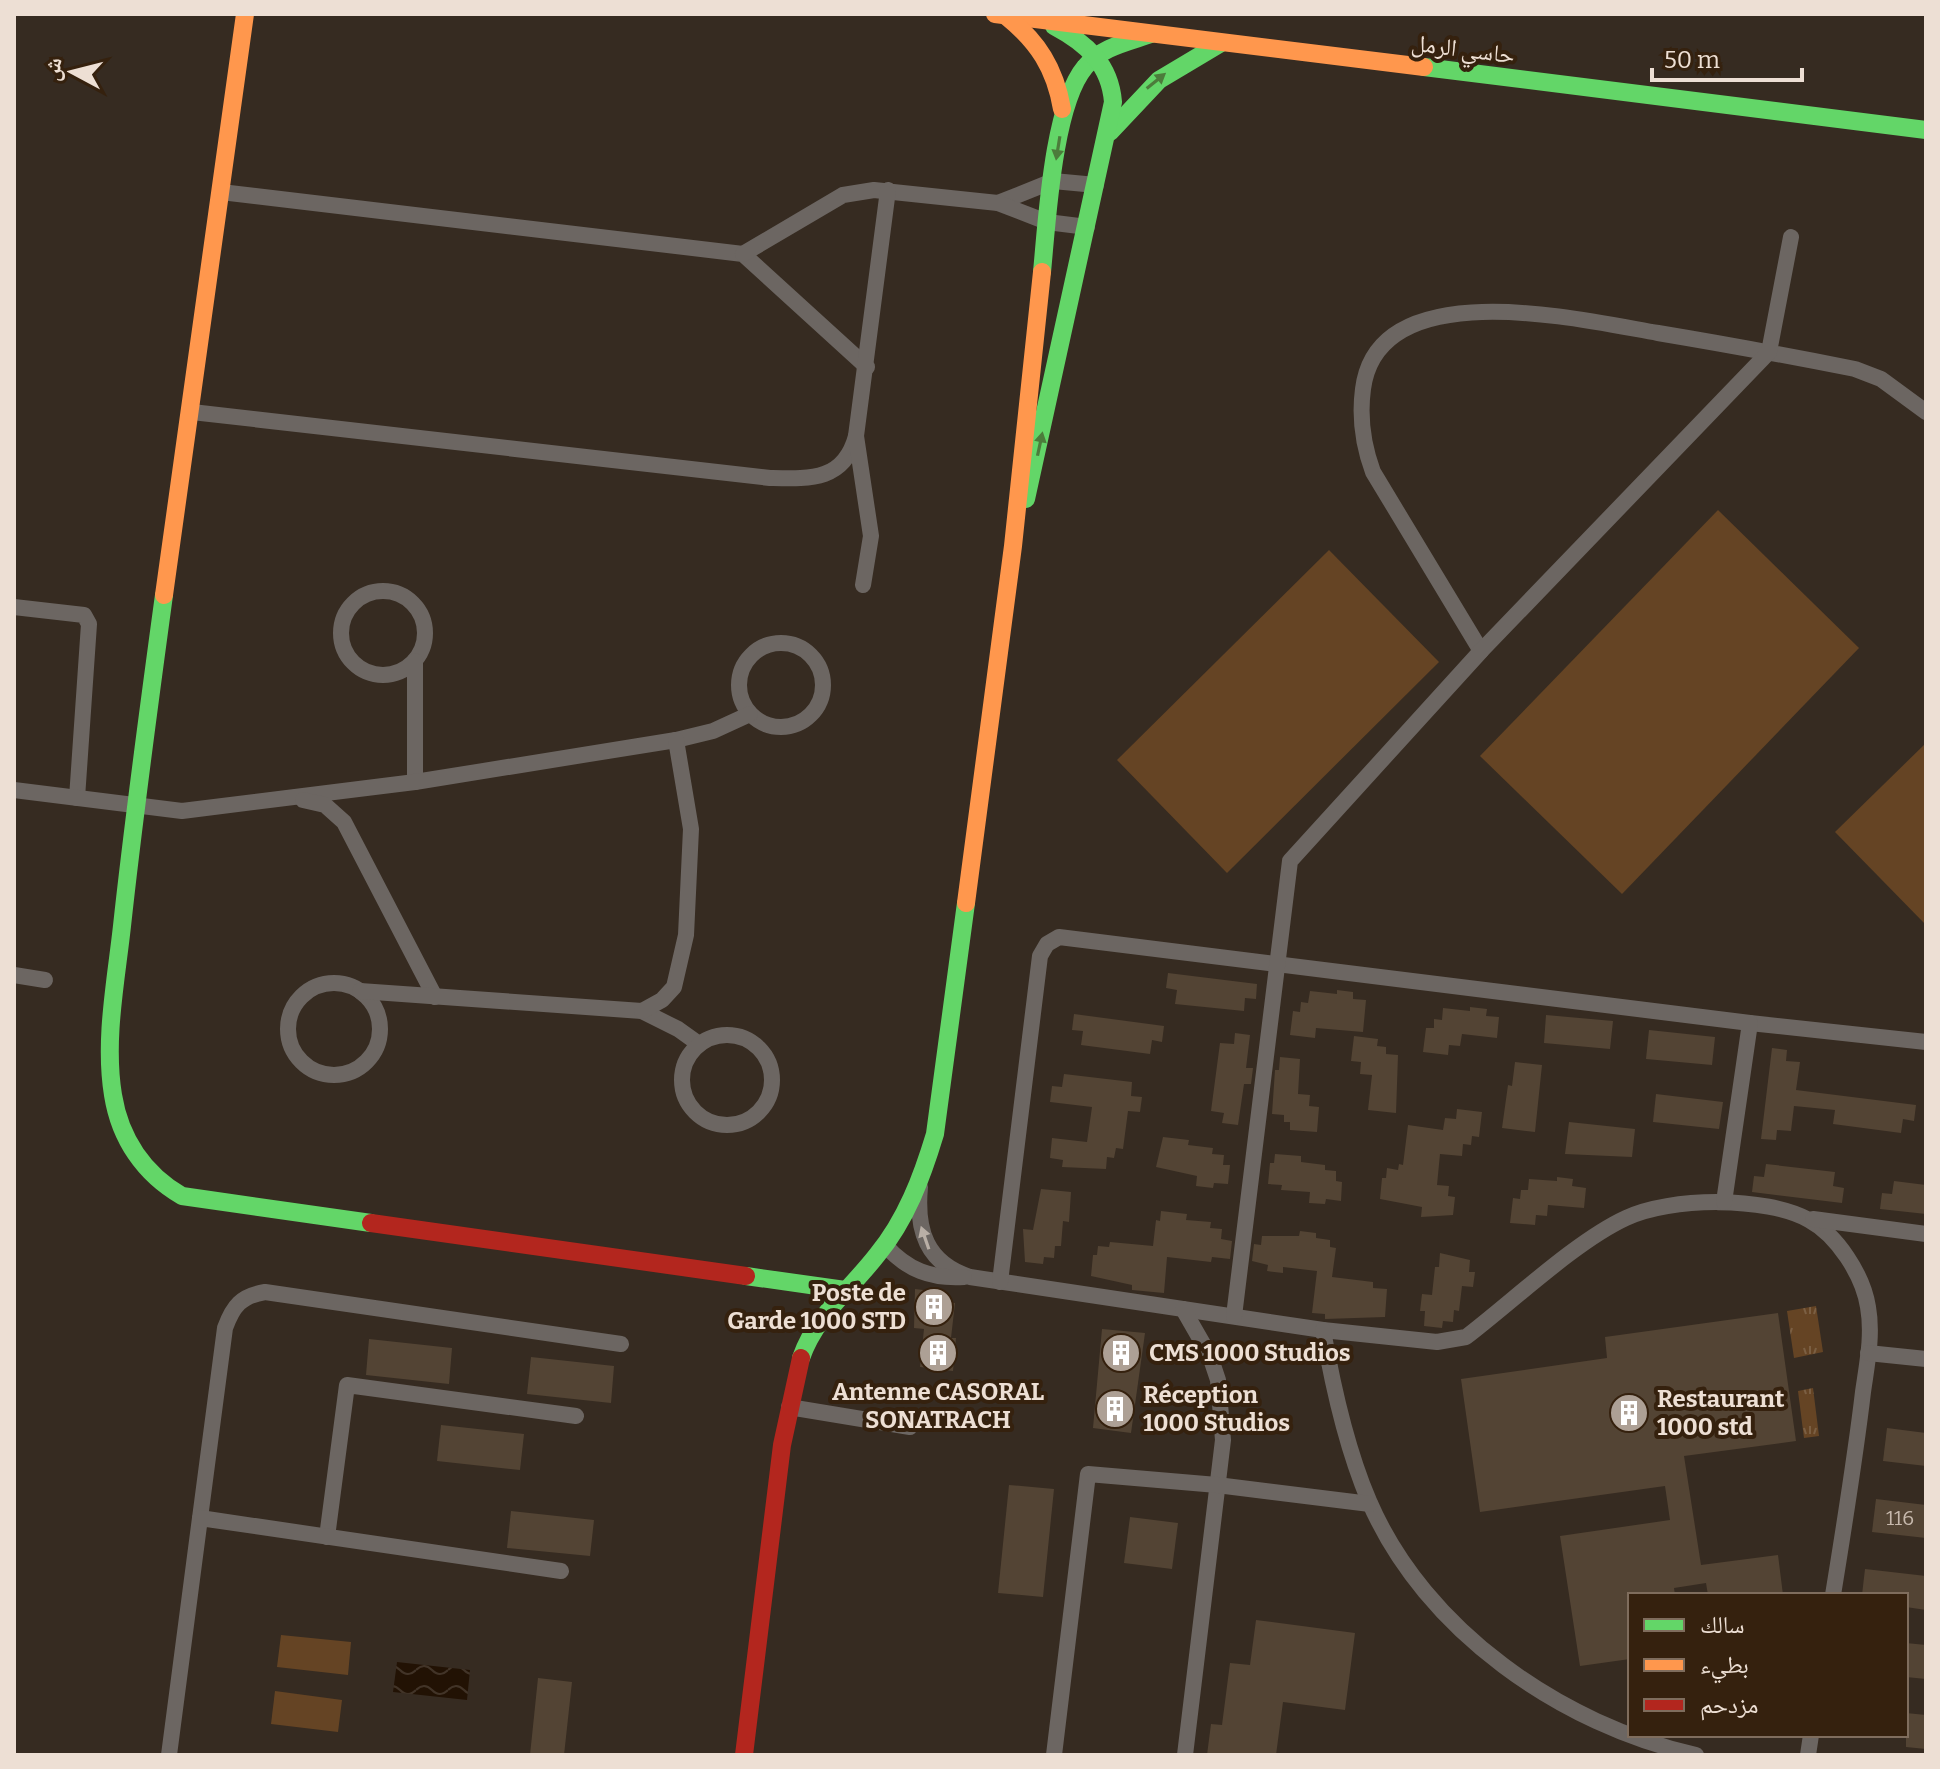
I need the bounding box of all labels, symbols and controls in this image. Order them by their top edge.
street label: حاسي الرمل [1409,29,1516,74]
north arrow [32,32,112,112]
scale bar [1652,32,1802,82]
text: 50 m [1664,46,1720,74]
text: ش [38,56,67,83]
one-way arrow [1146,73,1166,90]
one-way arrow [1051,136,1064,161]
one-way arrow [1034,432,1047,457]
one-way arrow [919,1226,931,1250]
place label: Poste de Garde 1000 STD [727,1279,906,1335]
building icon: Poste de Garde 1000 STD [913,1286,955,1328]
building icon: Antenne CASORAL SONATRACH [917,1332,959,1374]
building icon: CMS 1000 Studios [1100,1332,1142,1374]
place label: CMS 1000 Studios [1149,1339,1351,1367]
place label: Antenne CASORAL SONATRACH [832,1378,1044,1434]
place label: Réception 1000 Studios [1143,1381,1290,1437]
place label: Restaurant 1000 std [1657,1385,1785,1441]
building icon: Réception 1000 Studios [1094,1388,1136,1430]
building icon: Restaurant 1000 std [1608,1392,1650,1434]
house number: 116 [1886,1506,1914,1530]
legend [1628,1593,1908,1737]
text: سالك [1700,1611,1745,1639]
text: بطيء [1700,1651,1749,1684]
text: مزدحم [1700,1691,1759,1721]

